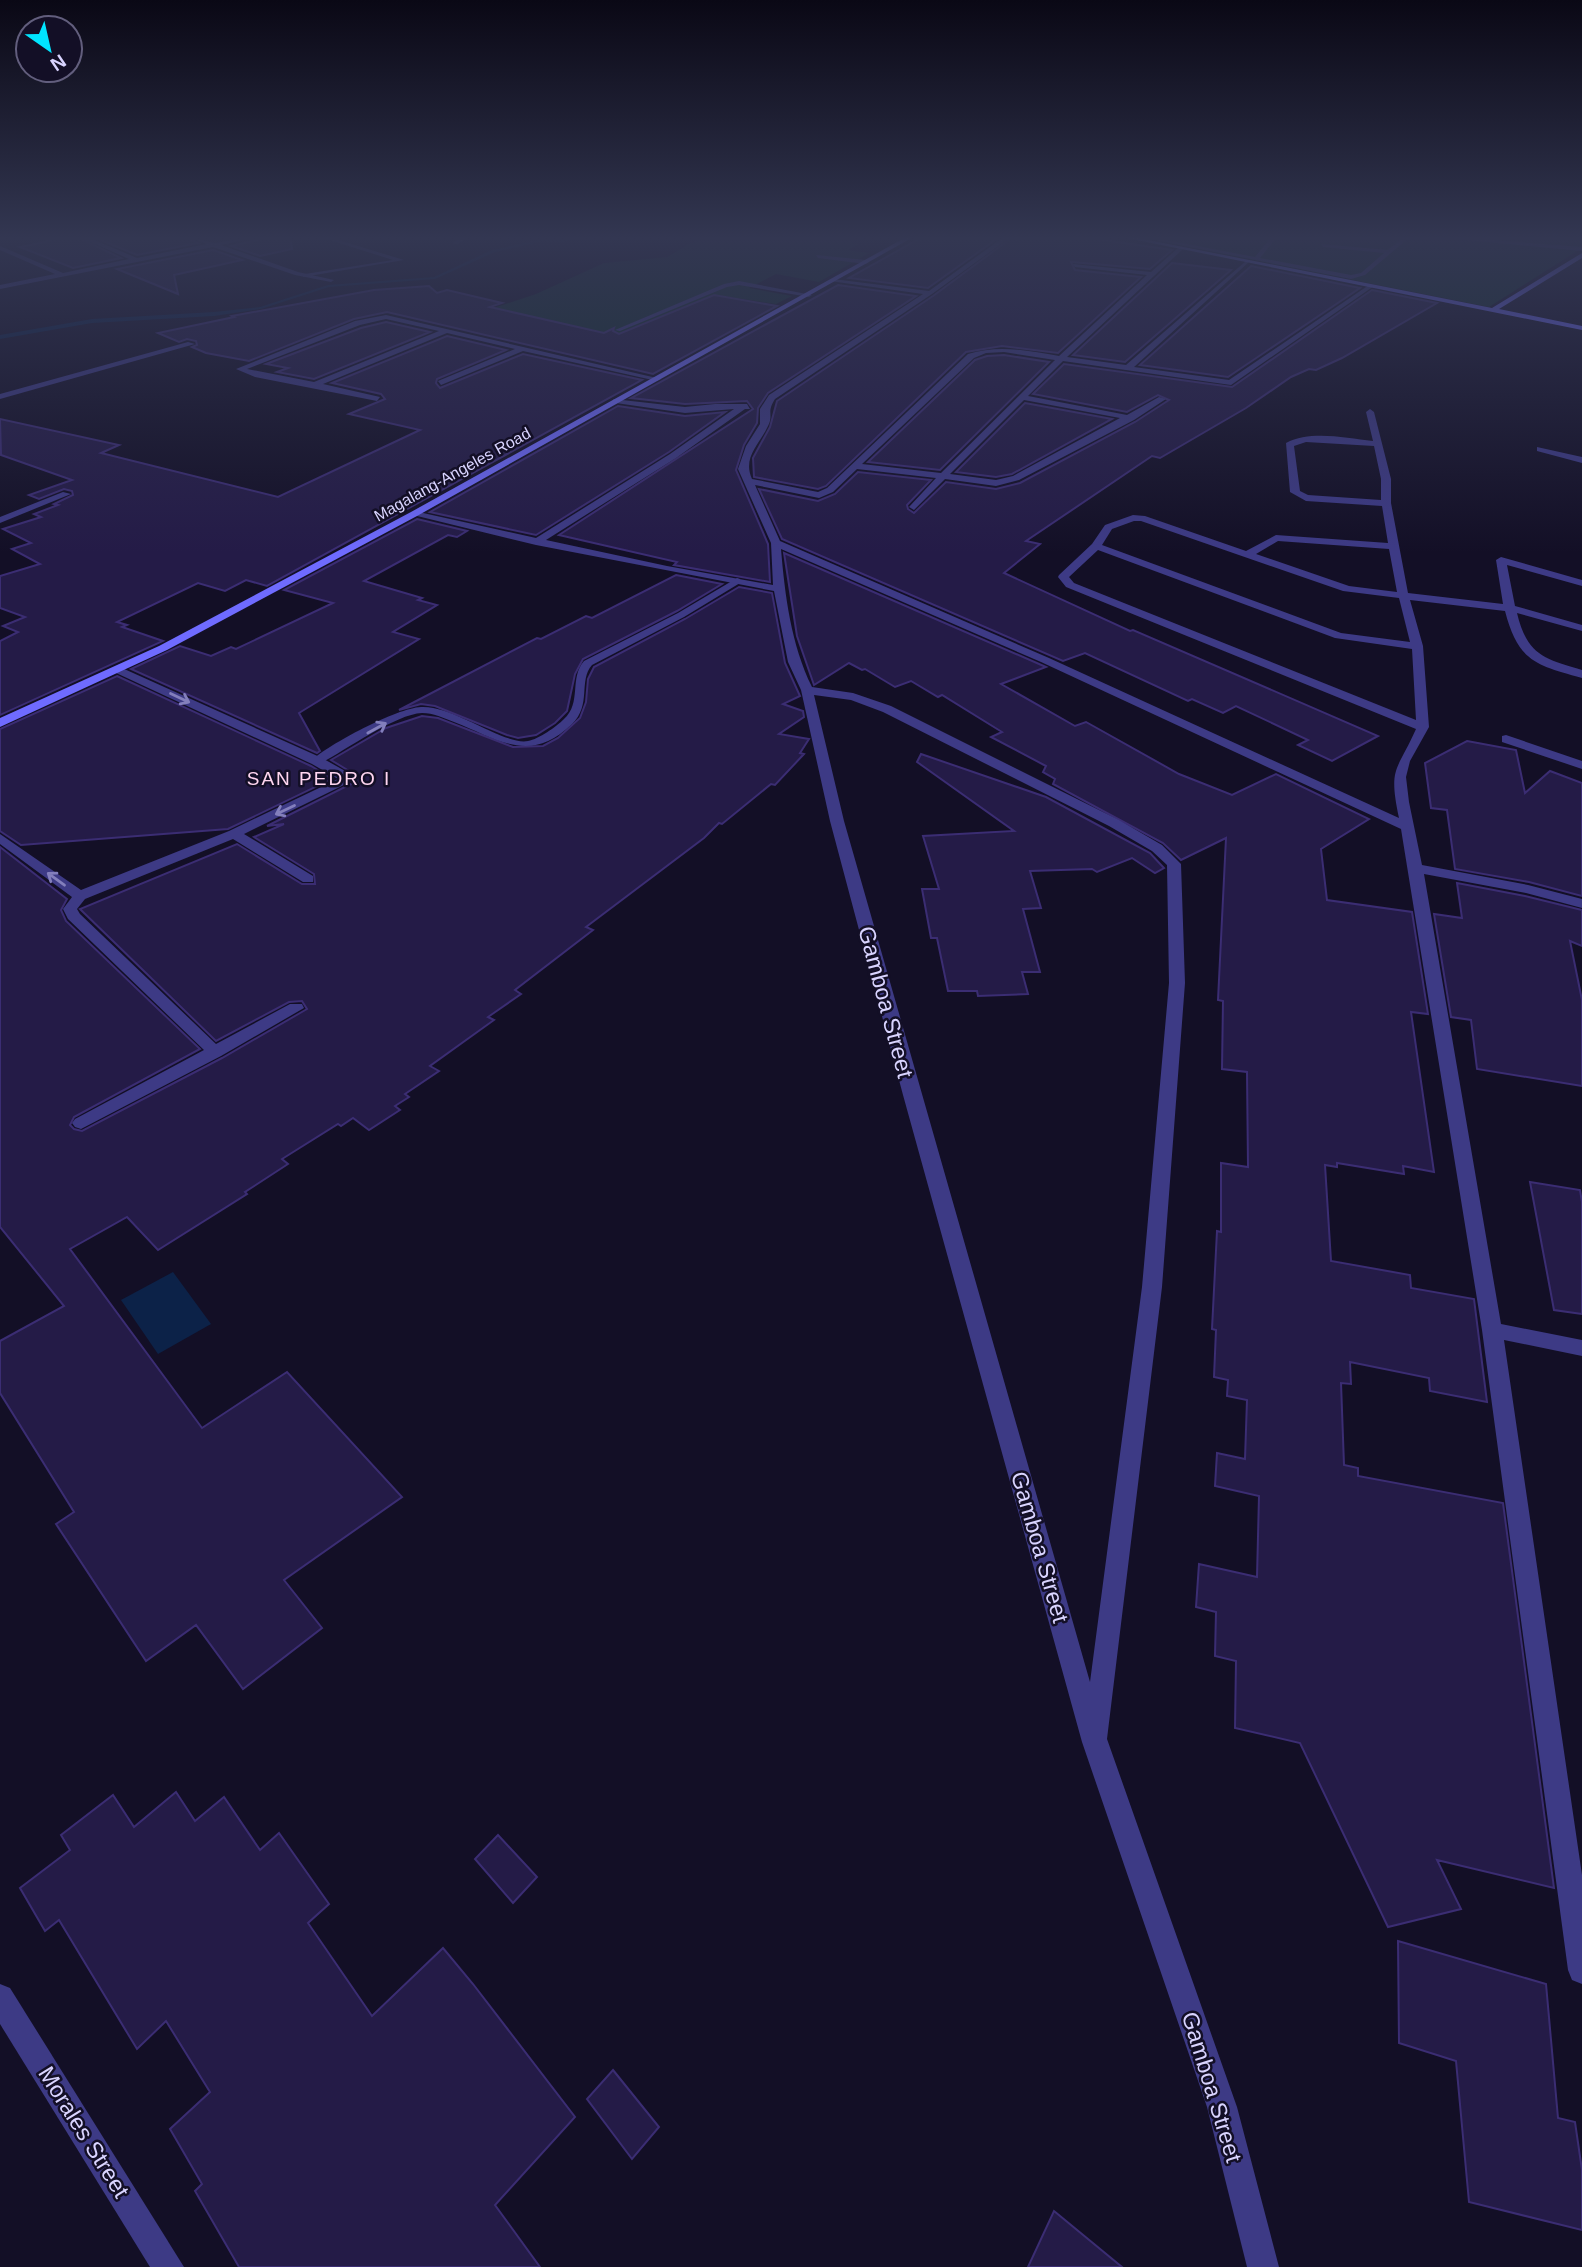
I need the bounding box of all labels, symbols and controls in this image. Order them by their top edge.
north arrow [14,14,84,84]
text: N [47,50,70,75]
street label: Magalang-Angeles Road [371,424,533,525]
one-way arrow [169,692,190,705]
one-way arrow [366,721,387,735]
district label: SAN PEDRO I [247,768,391,789]
one-way arrow [275,804,296,817]
one-way arrow [47,871,66,886]
street label: Gamboa Street [853,923,919,1081]
street label: Gamboa Street [1006,1468,1074,1626]
street label: Gamboa Street [1177,2009,1247,2166]
street label: Morales Street [33,2062,135,2203]

